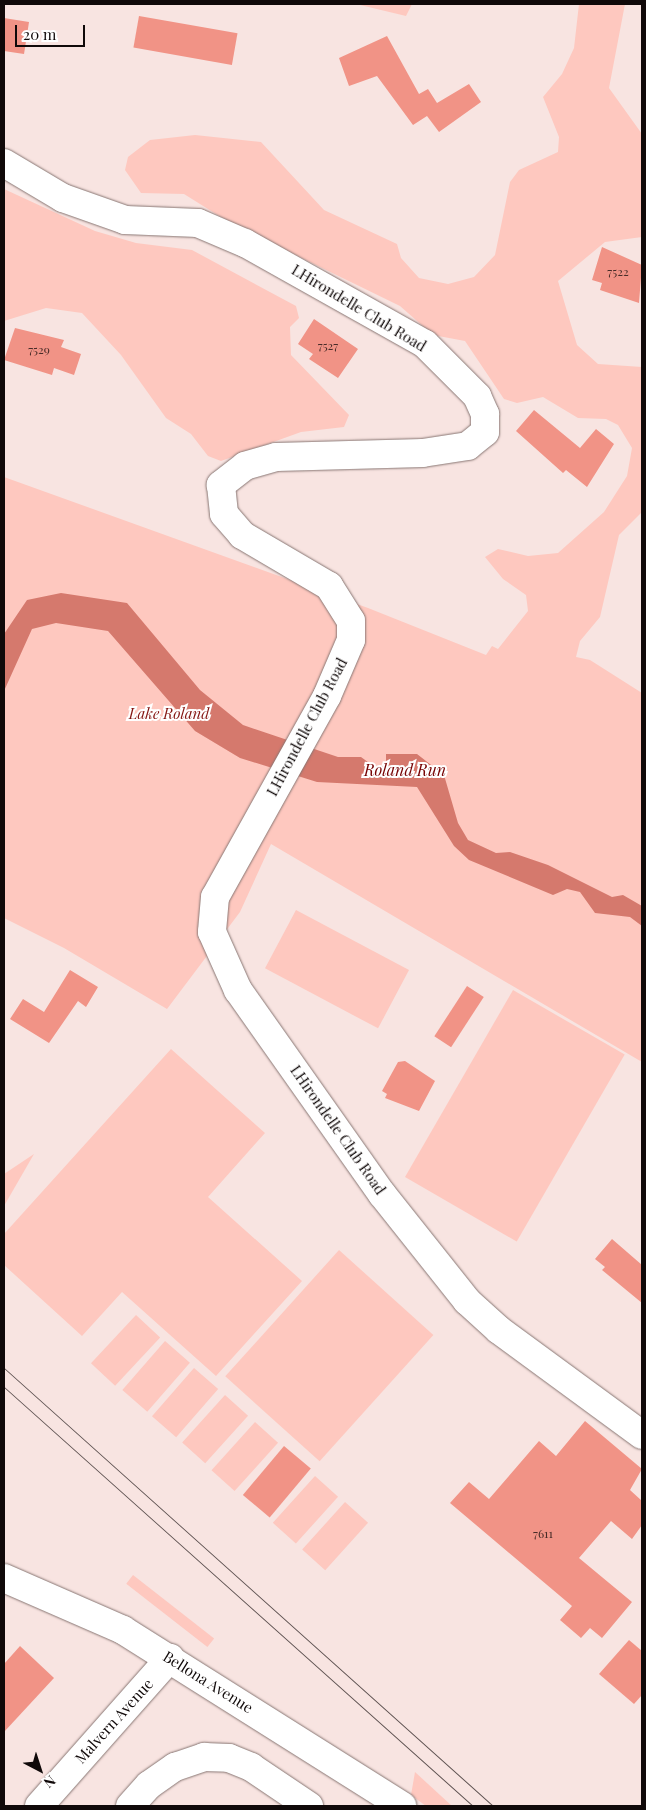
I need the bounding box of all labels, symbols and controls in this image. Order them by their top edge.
scale bar [18,15,88,47]
text: 20 m [23,24,56,44]
street label: LHirondelle Club Road [288,261,430,355]
house number: 7522 [607,265,629,279]
house number: 7527 [318,339,338,353]
house number: 7529 [28,343,50,357]
street label: LHirondelle Club Road [263,655,351,799]
park label: Lake Roland [129,705,209,723]
water label: Roland Run [364,760,446,780]
street label: LHirondelle Club Road [287,1062,389,1198]
house number: 7611 [533,1527,553,1541]
street label: Bellona Avenue [159,1647,257,1717]
street label: Malvern Avenue [71,1675,157,1767]
north arrow [15,1745,65,1795]
text: N [40,1771,60,1792]

